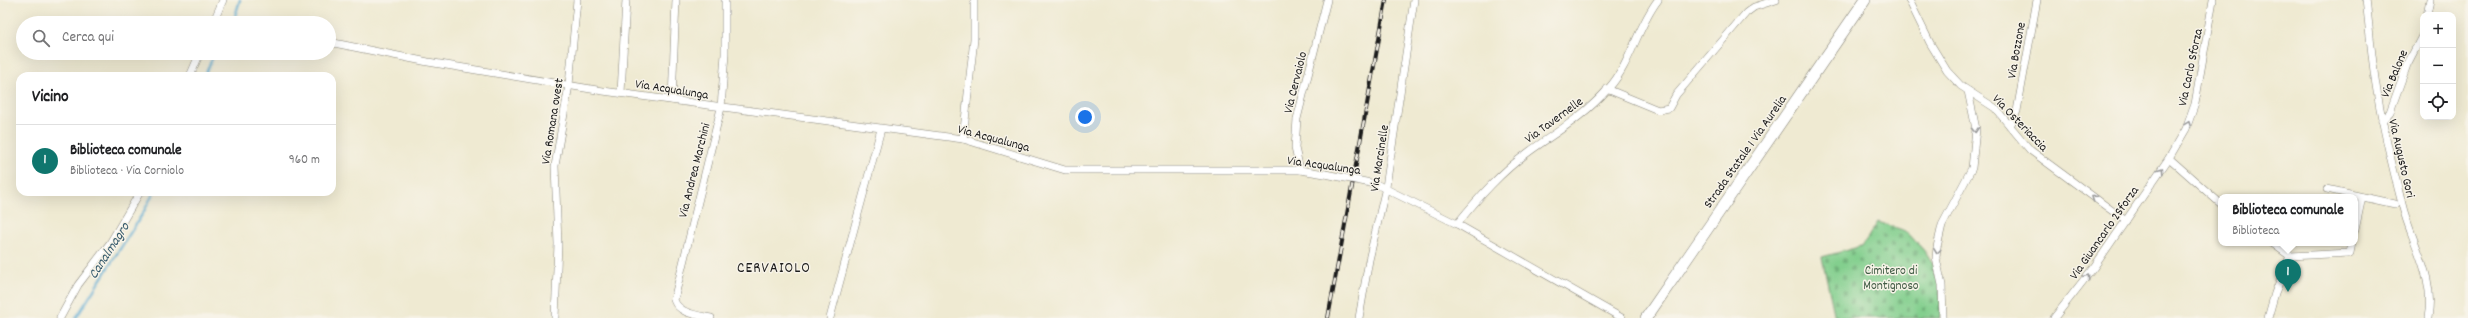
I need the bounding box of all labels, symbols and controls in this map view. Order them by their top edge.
map controls [2420,12,2456,120]
button: + [2420,12,2456,48]
search box [16,16,336,60]
street label: Via Bozzone [2003,20,2032,80]
street label: Via Carlo Sforza [2174,26,2209,108]
icon: search [30,27,52,49]
text: Cerca qui [62,27,114,49]
street label: Via Balone [2377,47,2414,101]
button: − [2420,48,2456,84]
street label: Via Cervaiolo [1280,49,1313,116]
street label: Via Acqualunga [634,75,711,106]
street label: Via Romana ovest [537,77,570,166]
button: locate [2420,84,2456,120]
text: Vicino [32,86,69,110]
street label: Strada Statale 1 Via Aurelia [1700,91,1793,213]
street label: Via Osteriaccia [1987,91,2052,157]
street label: Via Tavernelle [1521,93,1588,149]
your location [1075,107,1095,127]
street label: Via Augusto Gori [2382,117,2419,200]
one-way arrow [2183,120,2191,127]
street label: Via Andrea Marchini [674,121,717,220]
street label: Via Acqualunga [955,121,1032,158]
street label: Via Marcinelle [1366,123,1395,193]
one-way arrow [1970,126,1979,133]
text: Biblioteca comunale [70,140,182,162]
text: 1 [44,151,46,170]
text: 960 m [289,151,320,170]
street label: Via Acqualunga [1286,152,1363,181]
text: Biblioteca · Via Corniolo [70,162,184,181]
one-way arrow [2156,167,2163,174]
street label: Via Giuancarlo 2Sforza [2066,182,2145,284]
popup [2218,194,2358,246]
one-way arrow [2091,195,2098,203]
text: Biblioteca comunale [2232,200,2344,222]
water label: Canalmagro [84,218,136,283]
text: Biblioteca [2232,222,2279,241]
one-way arrow [1933,248,1942,254]
district label: CERVAIOLO [737,258,811,280]
pin: 1 [2275,259,2301,292]
park label: Cimitero di Montignoso [1863,262,1919,296]
one-way arrow [2082,274,2089,281]

